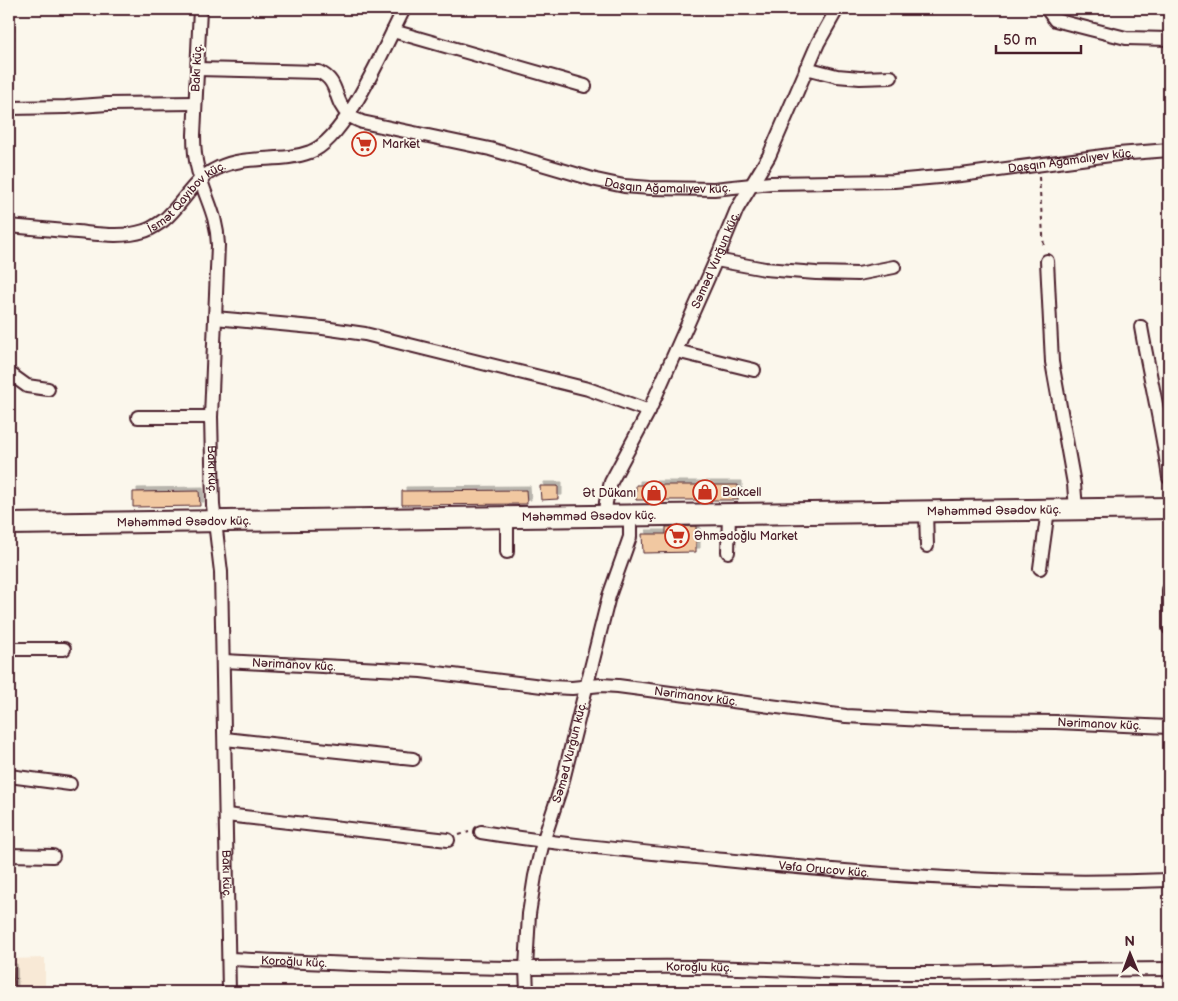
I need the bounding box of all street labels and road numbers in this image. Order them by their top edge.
street label: Bakı küç. [188,44,206,92]
street label: Daşqın Ağamalıyev küç. [1007,145,1134,176]
street label: İsmət Qayıbov küç. [144,158,228,236]
street label: Daşqın Ağamalıyev küç. [603,174,731,197]
street label: Səməd Vurğun küç. [688,209,743,311]
street label: Bakı küç. [204,445,220,494]
street label: Məhəmməd Əsədov küç. [927,502,1061,519]
street label: Məhəmməd Əsədov küç. [522,508,656,524]
street label: Məhəmməd Əsədov küç. [117,513,251,530]
street label: Nərimanov küç. [252,655,336,674]
street label: Nərimanov küç. [653,683,738,709]
street label: Səməd Vurğun küç. [549,700,590,805]
street label: Nərimanov küç. [1057,715,1142,733]
street label: Bakı küç. [219,850,235,898]
street label: Vəfa Orucov küç. [778,858,870,880]
street label: Koroğlu küç. [261,953,327,971]
street label: Koroğlu küç. [666,959,732,975]

